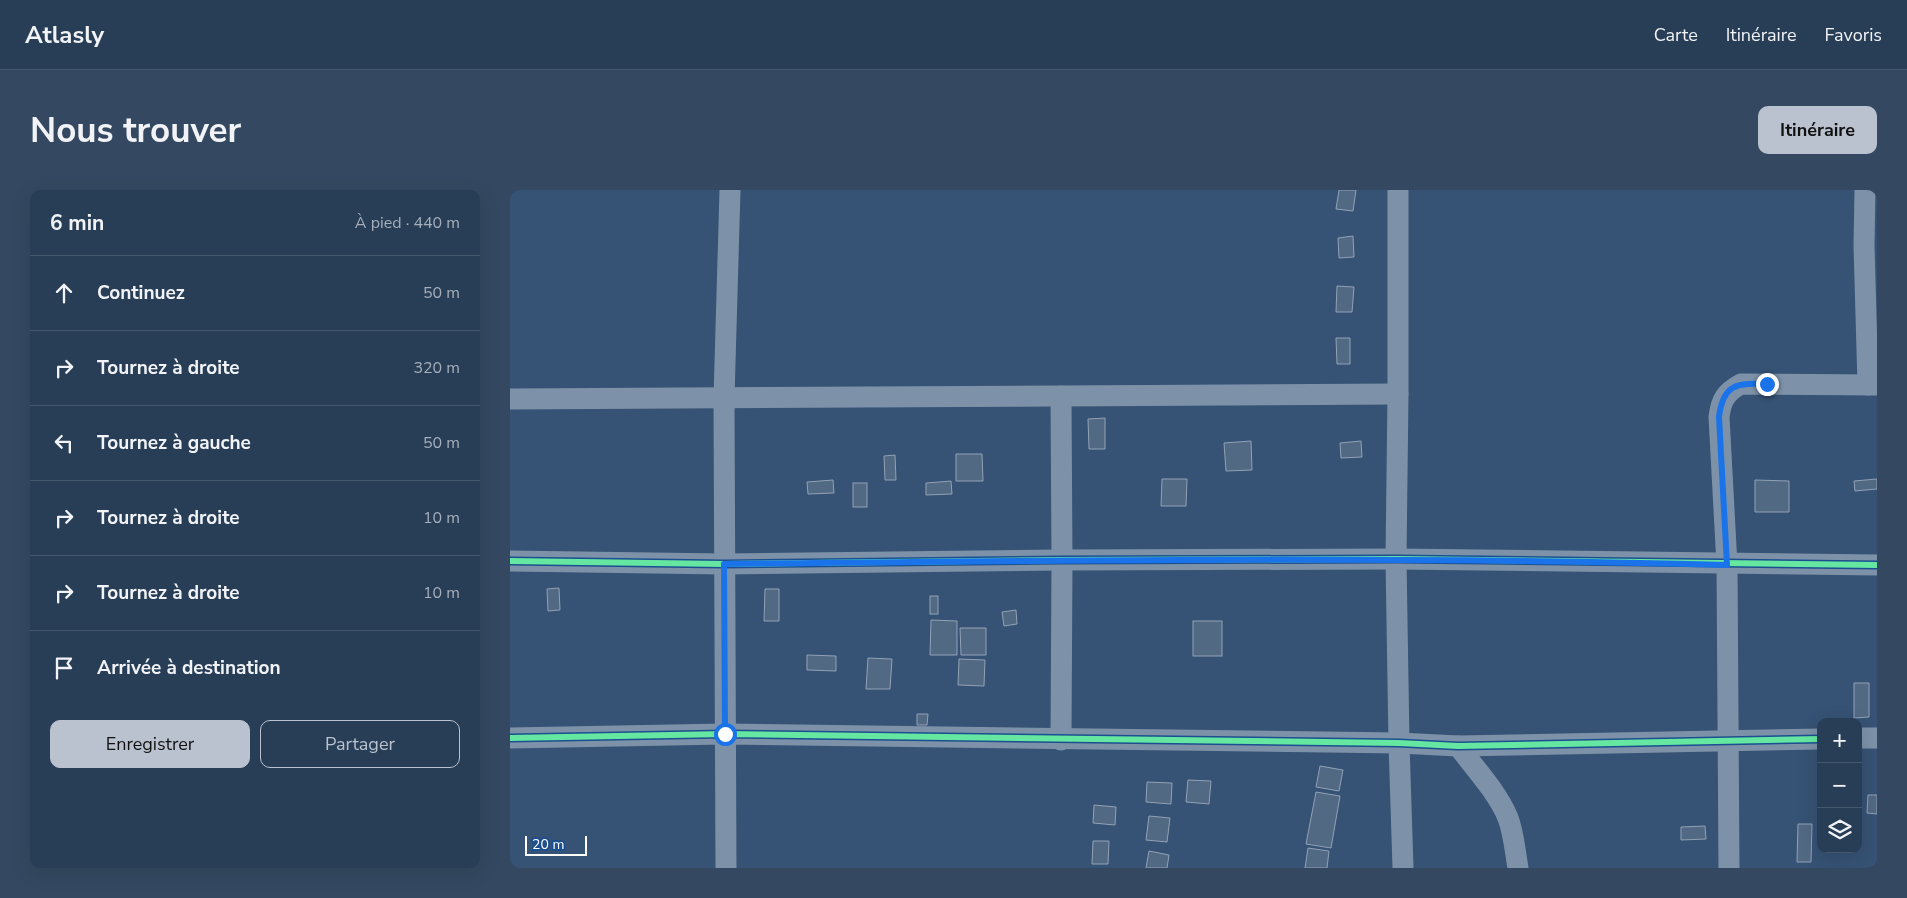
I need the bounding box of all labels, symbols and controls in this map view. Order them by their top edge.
text: Atlasly [25,19,104,51]
text: Carte [1654,23,1698,47]
text: Itinéraire [1726,23,1797,47]
text: Favoris [1825,23,1882,47]
button: Itinéraire [1758,106,1877,154]
text: Nous trouver [30,107,241,154]
text: 6 min [50,209,104,237]
text: À pied · 440 m [355,212,460,234]
icon: ahead [50,279,78,307]
text: Continuez [97,280,185,306]
text: 50 m [423,282,460,304]
icon: right [50,354,78,382]
text: Tournez à droite [97,355,240,381]
text: 320 m [413,357,460,379]
route end [1756,373,1779,396]
icon: left [50,429,78,457]
text: Tournez à gauche [97,430,251,456]
text: 50 m [423,432,460,454]
icon: right [50,504,78,532]
text: Tournez à droite [97,505,240,531]
text: 10 m [423,507,460,529]
icon: right [50,579,78,607]
text: Tournez à droite [97,580,240,606]
text: 10 m [423,582,460,604]
icon: arrive [50,654,78,682]
text: Arrivée à destination [97,655,281,681]
map controls [1817,718,1862,853]
button: + [1817,718,1862,763]
button: Enregistrer [50,720,250,768]
button: Partager [260,720,460,768]
route start [714,723,737,746]
button: − [1817,763,1862,808]
button: layers [1817,808,1862,853]
scale bar [525,833,588,856]
text: 20 m [532,835,564,854]

